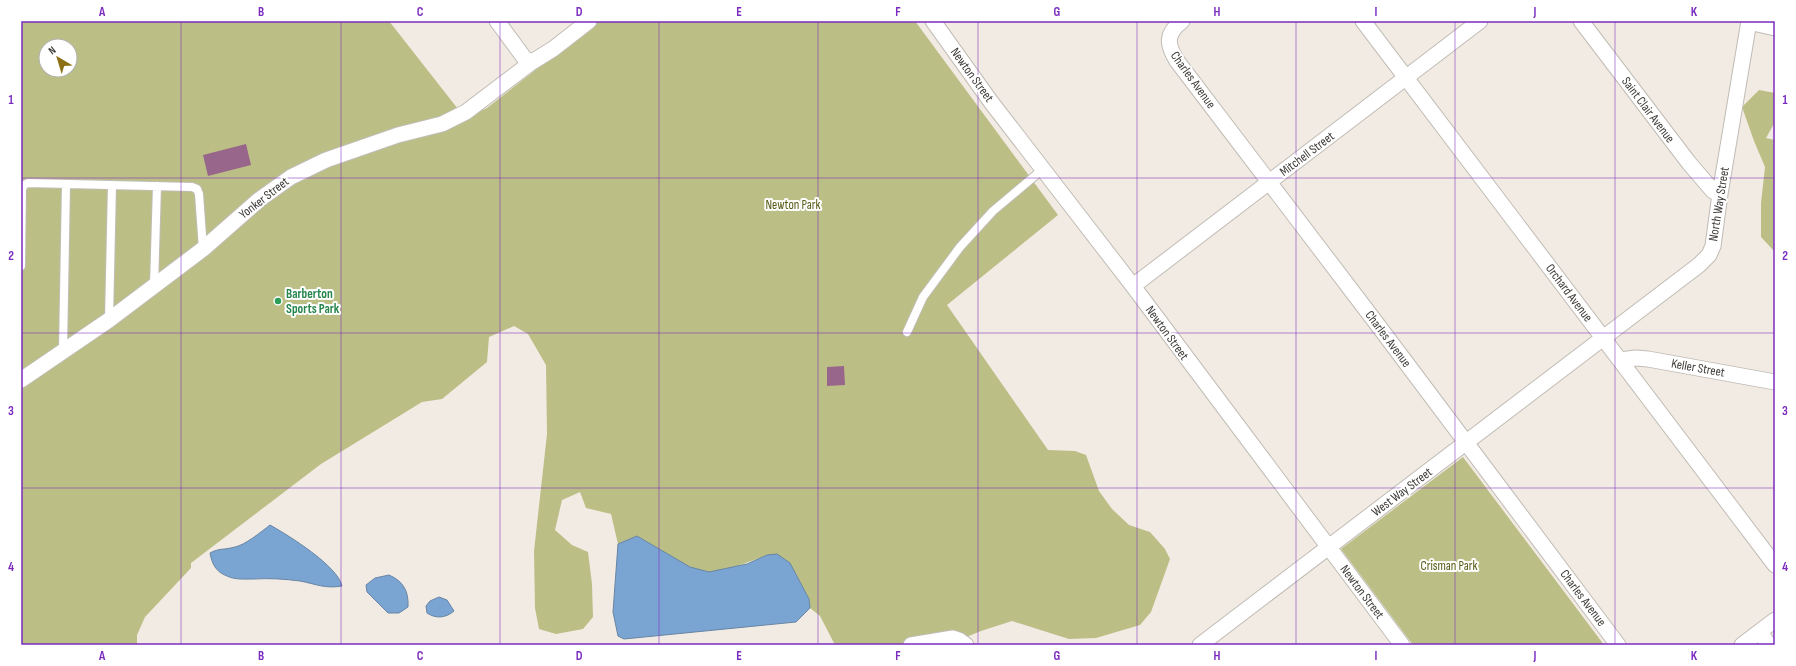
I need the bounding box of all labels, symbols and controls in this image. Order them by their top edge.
text: A [98,4,106,20]
text: B [258,4,264,20]
text: C [417,4,424,20]
text: D [576,4,583,20]
text: E [736,4,742,20]
text: F [895,4,901,20]
text: G [1054,4,1061,20]
text: H [1214,4,1221,20]
text: I [1375,4,1378,20]
text: J [1533,4,1537,20]
text: K [1691,4,1698,20]
north arrow [38,38,78,78]
text: N [46,44,59,57]
street label: Newton Street [947,45,997,105]
street label: Charles Avenue [1167,48,1219,112]
street label: Saint Clair Avenue [1618,74,1678,146]
text: 1 [8,92,14,108]
text: 1 [1782,92,1788,108]
street label: Mitchell Street [1276,128,1338,180]
street label: North Way Street [1705,166,1733,242]
street label: Yonker Street [236,174,292,222]
park label: Newton Park [765,197,821,213]
text: 2 [8,248,14,264]
text: 2 [1782,248,1788,264]
street label: Orchard Avenue [1542,261,1596,325]
place label: Barberton Sports Park [286,286,340,317]
marker: Barberton Sports Park [273,296,283,306]
street label: Newton Street [1142,303,1192,363]
street label: Charles Avenue [1362,308,1414,370]
street label: Keller Street [1670,355,1726,381]
text: 3 [8,403,14,419]
text: 3 [1782,403,1788,419]
street label: West Way Street [1369,464,1435,520]
park label: Crisman Park [1420,558,1478,574]
text: 4 [8,559,14,575]
text: 4 [1782,559,1788,575]
street label: Newton Street [1337,562,1387,622]
street label: Charles Avenue [1557,567,1609,629]
text: A [98,648,106,664]
text: B [258,648,264,664]
text: C [417,648,424,664]
text: D [576,648,583,664]
text: E [736,648,742,664]
text: F [895,648,901,664]
text: G [1054,648,1061,664]
text: H [1214,648,1221,664]
text: I [1375,648,1378,664]
text: J [1533,648,1537,664]
text: K [1691,648,1698,664]

